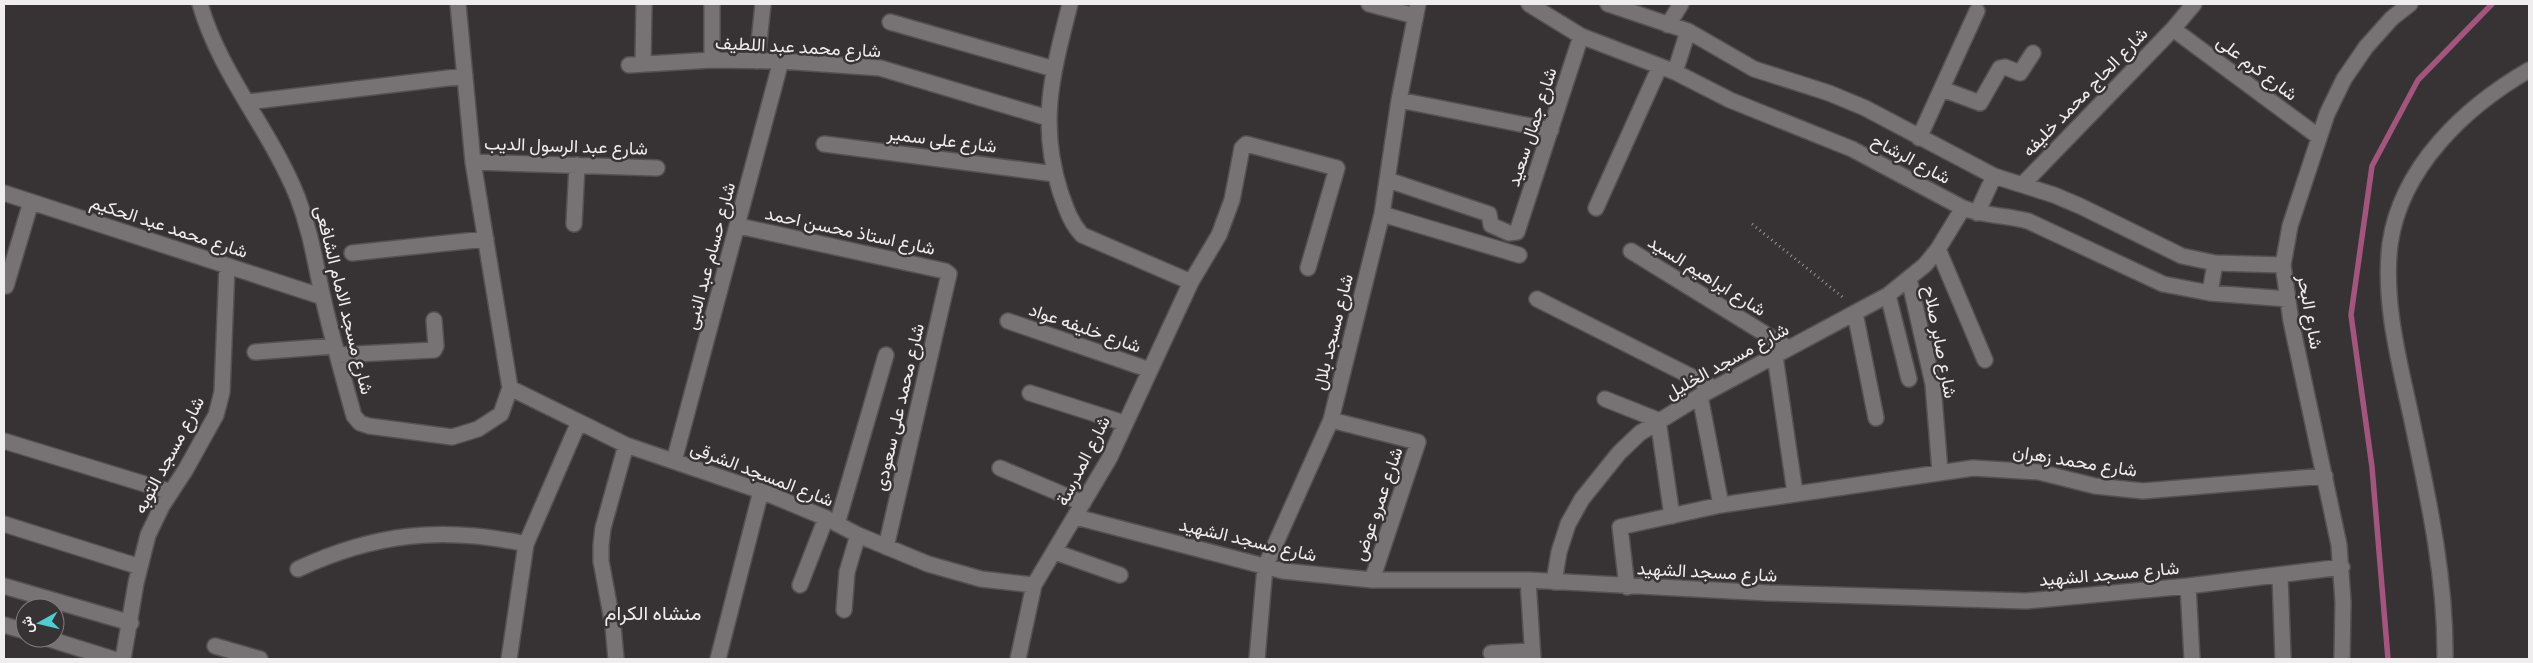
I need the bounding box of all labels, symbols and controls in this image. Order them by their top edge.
street label: شارع الحاج محمد خليفه [2018,23,2153,162]
street label: شارع كرم على [2212,30,2302,106]
street label: شارع محمد عبد اللطيف [714,32,881,63]
street label: شارع جمال سعيد [1502,65,1563,190]
street label: شارع على سمير [885,122,998,159]
street label: شارع الرشاح [1867,129,1954,190]
street label: شارع عبد الرسول الديب [484,132,648,161]
street label: شارع حسام عبد النبى [680,180,741,332]
street label: شارع محمد عبد الحكيم [87,191,251,264]
street label: شارع استاذ محسن احمد [763,202,937,261]
street label: شارع مسجد الامام الشافعى [309,203,378,397]
street label: شارع ابراهيم السيد [1643,231,1770,322]
street label: شارع مسجد بلال [1308,272,1359,393]
street label: شارع البحر [2291,272,2327,351]
street label: شارع صابر صلاح [1917,284,1962,400]
street label: شارع خليفه عواد [1026,299,1144,358]
street label: شارع مسجد الخليل [1661,318,1793,405]
street label: شارع محمد على سعودى [869,321,930,493]
street label: شارع مسجد التوبه [129,393,210,518]
street label: شارع المدرسة [1051,412,1116,510]
street label: شارع المسجد الشرقى [687,437,837,512]
street label: شارع محمد زهران [2011,440,2139,483]
street label: شارع عمرو عوض [1348,444,1409,564]
street label: شارع مسجد الشهيد [1177,513,1319,568]
street label: شارع مسجد الشهيد [1636,557,1778,588]
street label: شارع مسجد الشهيد [2038,557,2180,592]
north arrow [15,598,65,648]
district label: منشاه الكرام [605,601,701,626]
text: ش [18,615,37,634]

